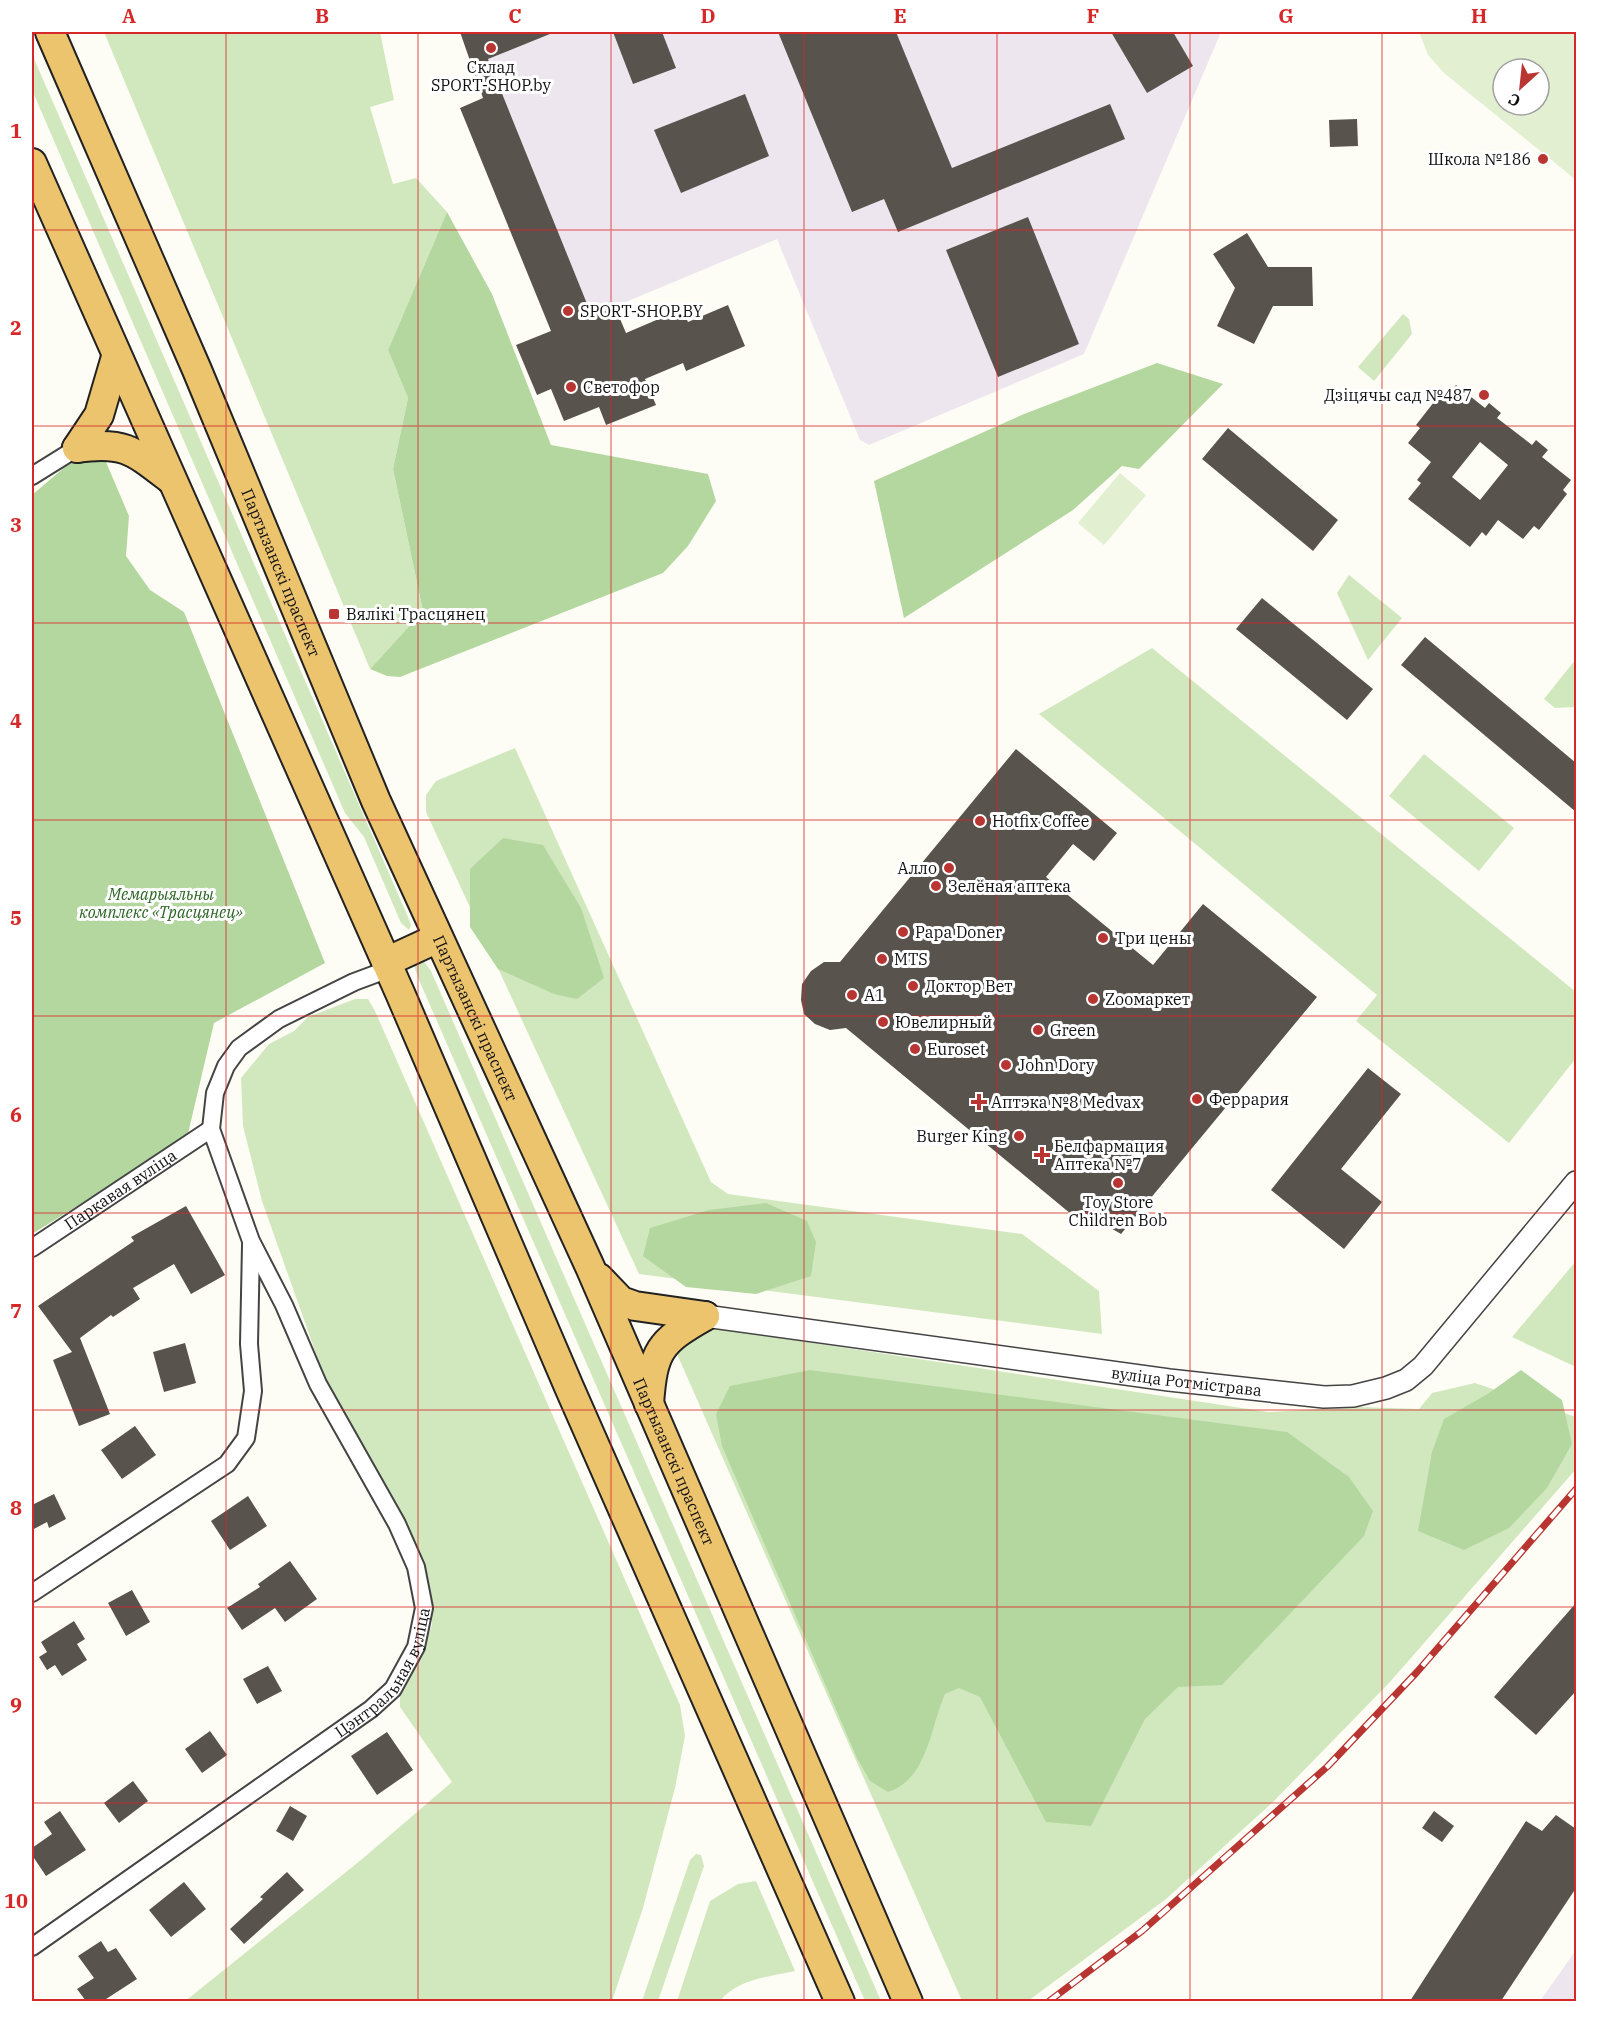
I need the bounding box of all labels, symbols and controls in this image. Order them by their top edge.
text: A [122,2,136,29]
text: B [315,2,329,29]
text: C [508,2,522,29]
text: D [700,2,716,29]
text: E [893,2,907,29]
text: F [1087,2,1099,29]
text: G [1278,2,1294,29]
text: H [1471,2,1487,29]
marker: Склад SPORT-SHOP.by [484,41,498,55]
place label: Склад SPORT-SHOP.by [431,57,551,95]
north arrow [1491,57,1551,117]
text: С [1505,89,1523,112]
text: 1 [10,117,22,144]
place label: Школа №186 [1428,149,1531,169]
marker: Школа №186 [1536,152,1550,166]
place label: SPORT-SHOP.BY [580,301,703,321]
marker: SPORT-SHOP.BY [561,304,575,318]
text: 2 [10,314,22,341]
place label: Светофор [583,377,660,397]
marker: Светофор [564,380,578,394]
place label: Дзіцячы сад №487 [1324,385,1472,405]
marker: Дзіцячы сад №487 [1477,388,1491,402]
street label: Партызанскі праспект [237,485,325,660]
text: 3 [10,511,22,538]
place label: Вялікі Трасцянец [346,604,486,624]
marker: Вялікі Трасцянец [327,607,341,621]
text: 4 [10,707,22,734]
place label: Hotfix Coffee [992,811,1089,831]
marker: Hotfix Coffee [973,814,987,828]
place label: Алло [897,858,937,878]
marker: Алло [942,861,956,875]
place label: Зелёная аптека [948,876,1071,896]
marker: Зелёная аптека [929,879,943,893]
park label: Мемарыяльны комплекс «Трасцянец» [79,884,243,922]
text: 5 [10,904,22,931]
place label: Papa Doner [915,922,1002,942]
marker: Papa Doner [896,925,910,939]
place label: Три цены [1115,928,1192,948]
marker: Три цены [1096,931,1110,945]
street label: Партызанскі праспект [429,932,522,1104]
place label: MTS [894,949,928,969]
marker: MTS [875,952,889,966]
place label: Доктор Вет [925,976,1013,996]
marker: Доктор Вет [906,979,920,993]
place label: A1 [864,985,885,1005]
marker: A1 [845,988,859,1002]
place label: Zooмаркет [1105,989,1190,1009]
marker: Zooмаркет [1086,992,1100,1006]
place label: Ювелирный [895,1012,992,1032]
marker: Ювелирный [876,1015,890,1029]
place label: Green [1050,1020,1096,1040]
marker: Green [1031,1023,1045,1037]
place label: Euroset [927,1039,986,1059]
marker: Euroset [908,1042,922,1056]
place label: John Dory [1018,1055,1095,1075]
marker: John Dory [999,1058,1013,1072]
place label: Феррария [1209,1089,1289,1109]
place label: Аптэка №8 Medvax [991,1092,1141,1112]
marker: Феррария [1190,1092,1204,1106]
marker: Аптэка №8 Medvax [972,1095,986,1109]
text: 6 [10,1101,22,1128]
place label: Burger King [916,1126,1007,1146]
marker: Burger King [1012,1129,1026,1143]
place label: Белфармация Аптека №7 [1054,1136,1165,1174]
street label: Паркавая вуліца [60,1145,180,1234]
marker: Белфармация Аптека №7 [1035,1148,1049,1162]
marker: Toy Store Children Bob [1111,1176,1125,1190]
place label: Toy Store Children Bob [1069,1192,1167,1230]
text: 7 [10,1297,22,1324]
street label: вуліца Ротмістрава [1110,1362,1263,1400]
street label: Партызанскі праспект [629,1375,719,1548]
text: 8 [10,1494,22,1521]
street label: Цэнтральная вуліца [331,1605,434,1741]
text: 9 [10,1691,22,1718]
text: 10 [4,1887,28,1914]

